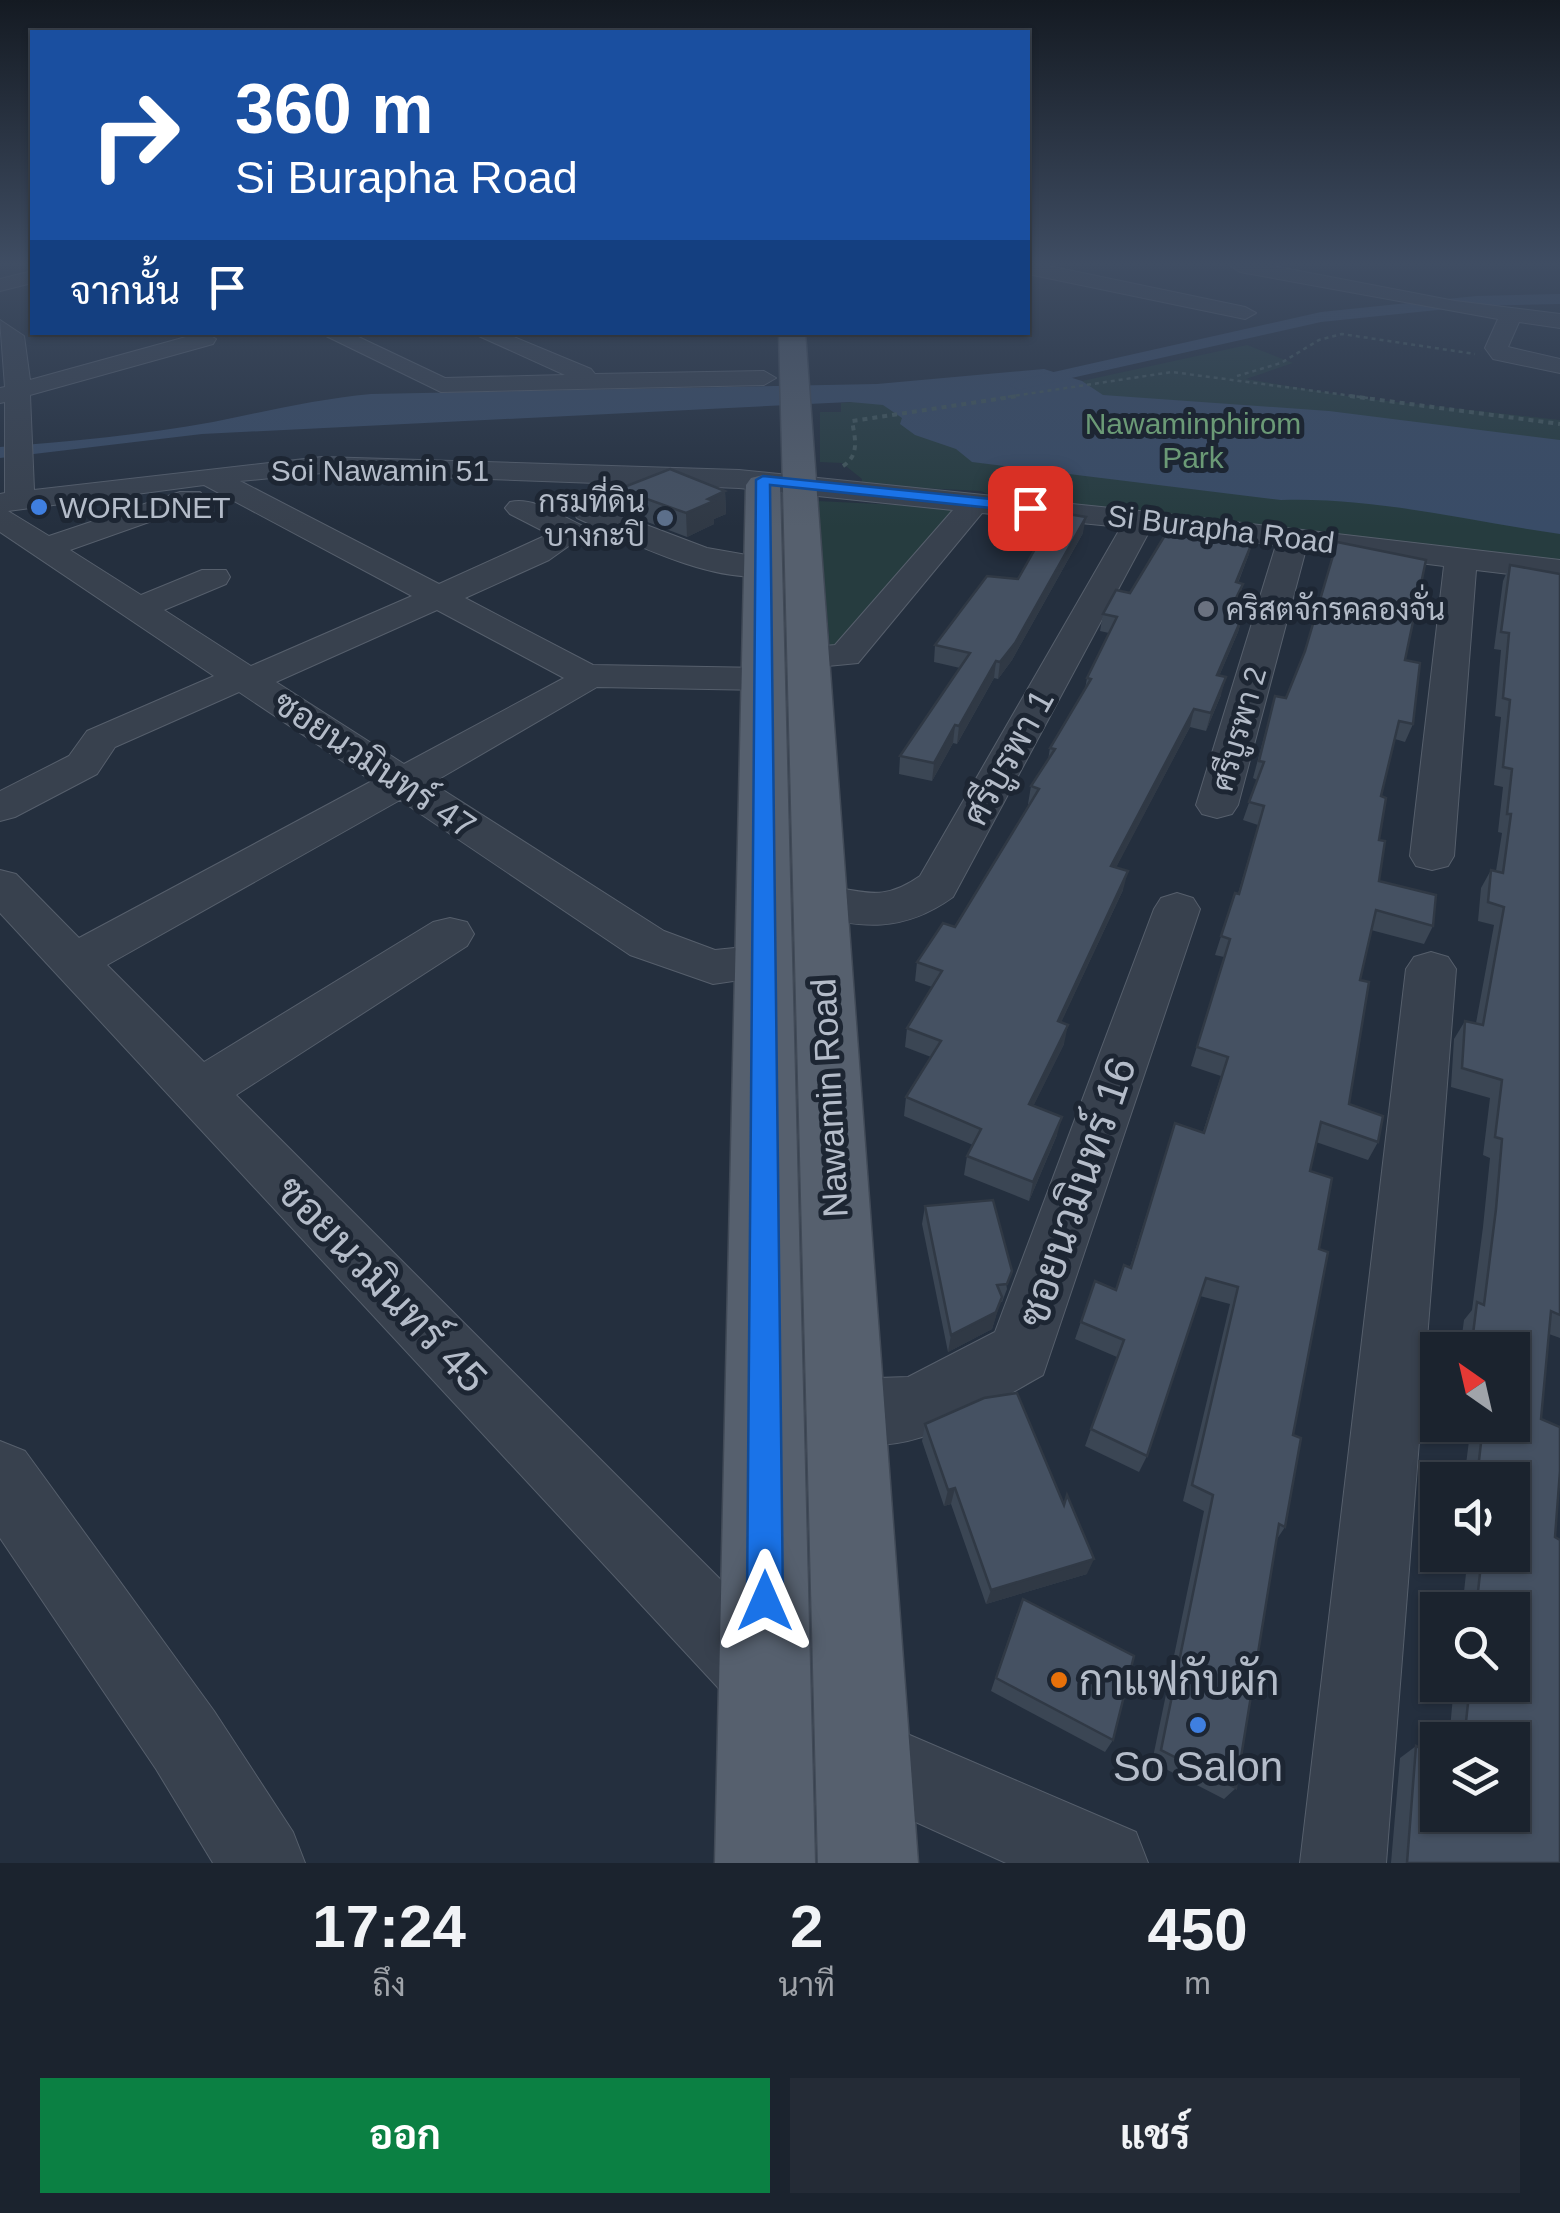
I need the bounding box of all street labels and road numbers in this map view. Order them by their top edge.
street label: Soi Nawamin 51 [271,454,489,487]
street label: Si Burapha Road [1106,499,1336,559]
street label: ศรีบูรพา 2 [1204,663,1276,796]
street label: ซอยนวมินทร์ 47 [267,680,485,846]
street label: ศรีบูรพา 1 [952,681,1066,834]
street label: Nawamin Road [803,978,855,1218]
street label: ซอยนวมินทร์ 16 [1006,1050,1145,1333]
street label: ซอยนวมินทร์ 45 [267,1164,499,1402]

